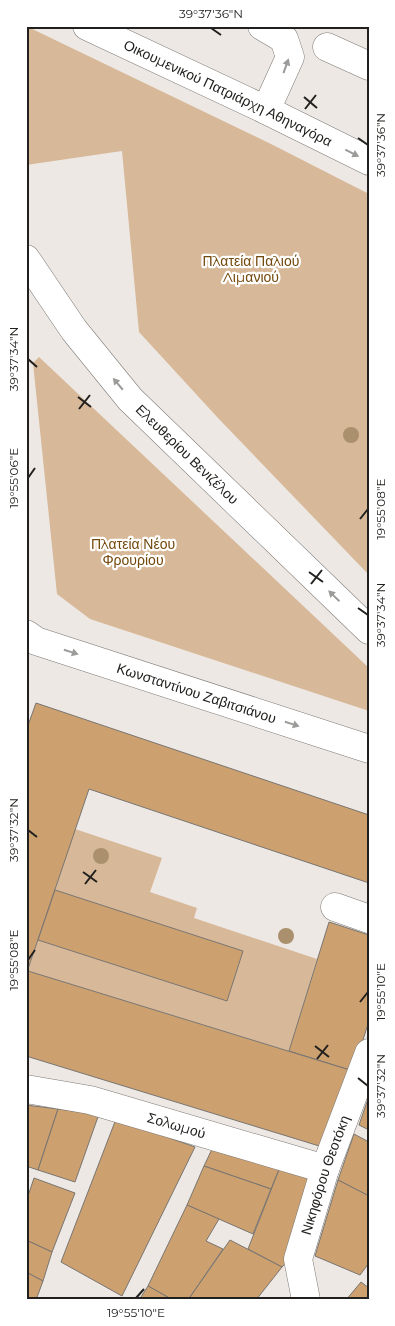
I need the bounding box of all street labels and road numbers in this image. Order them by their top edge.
street label: Οικουμενικού Πατριάρχη Αθηναγόρα [121,36,335,150]
street label: Ελευθερίου Βενιζέλου [132,400,242,508]
street label: Κωνσταντίνου Ζαβιτσιάνου [115,659,279,727]
street label: Σολωμού [145,1108,208,1142]
street label: Νικηφόρου Θεοτόκη [297,1113,354,1237]

